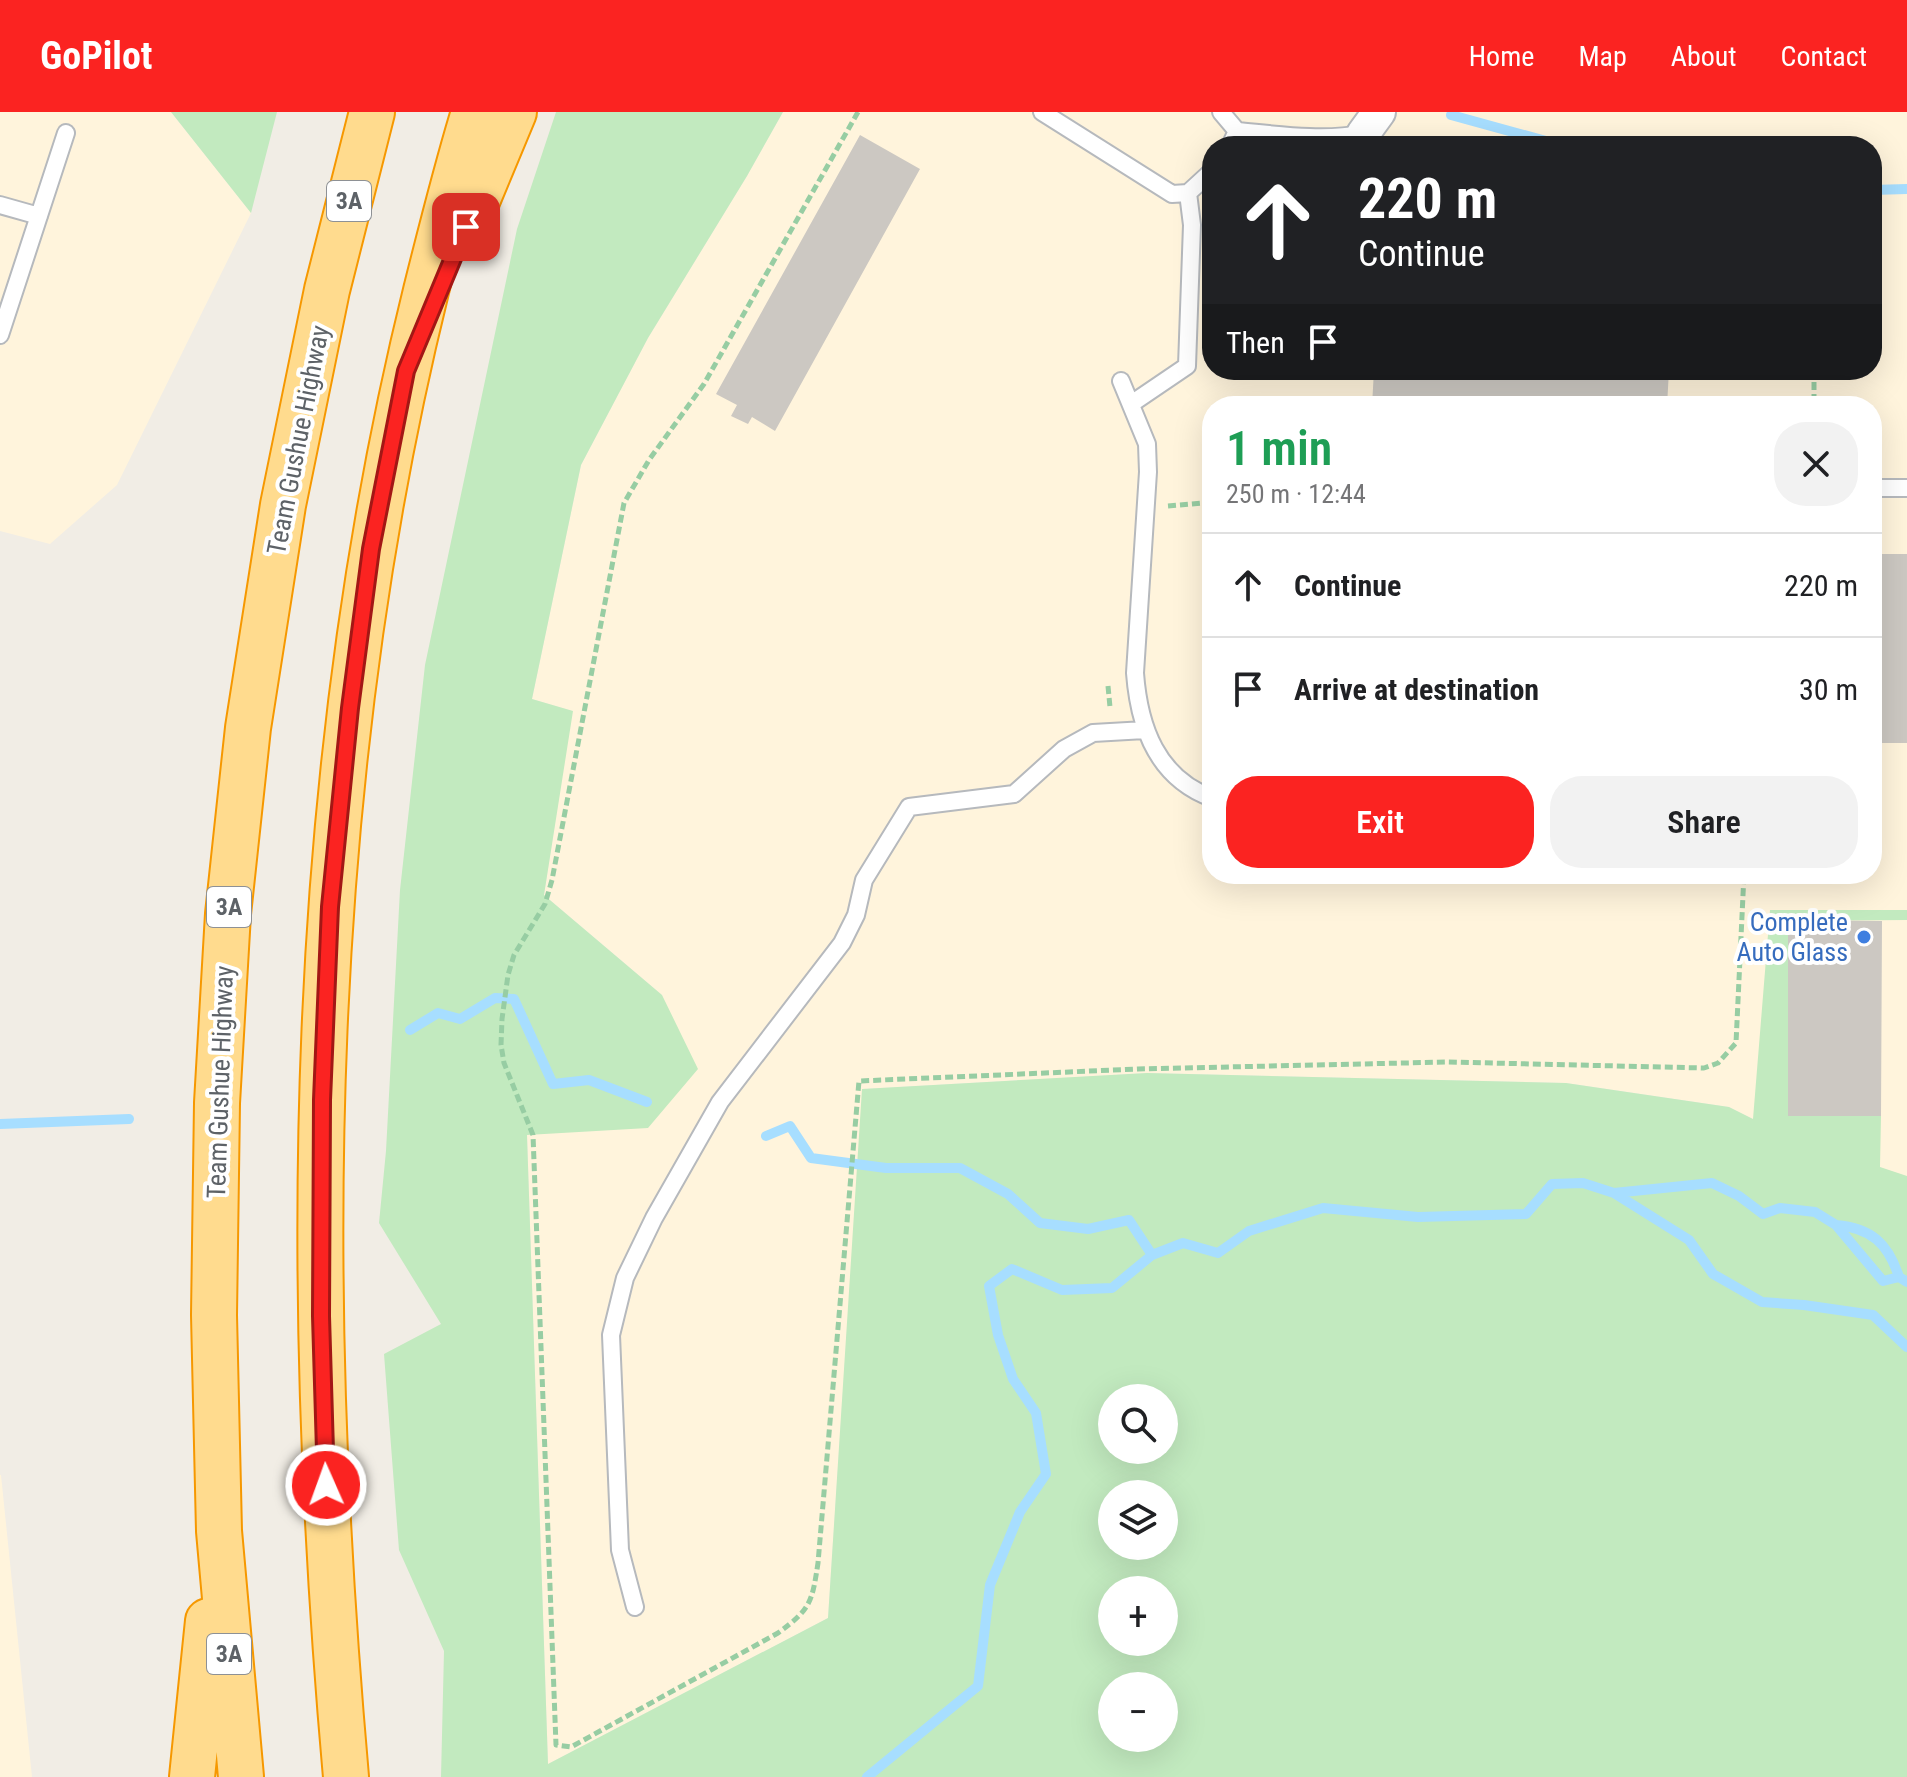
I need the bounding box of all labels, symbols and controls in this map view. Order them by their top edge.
text: GoPilot [40,34,152,78]
text: Home [1469,40,1534,73]
text: Map [1578,40,1627,73]
text: About [1671,40,1737,73]
text: Contact [1781,40,1867,73]
text: 220 m [1358,166,1497,232]
icon: ahead [1226,168,1330,272]
road number: 3A [327,181,371,221]
pin [432,193,500,261]
icon: arrive [444,205,488,249]
text: Continue [1358,233,1485,275]
icon: arrive [1301,320,1345,364]
street label: Team Gushue Highway [261,323,335,557]
text: Then [1226,325,1285,360]
text: 1 min [1226,420,1332,477]
button: close [1774,422,1858,506]
text: 250 m · 12:44 [1226,479,1366,509]
icon: ahead [1226,563,1270,607]
text: Continue [1294,568,1401,603]
text: 220 m [1784,568,1858,603]
icon: arrive [1226,667,1270,711]
text: Arrive at destination [1294,672,1539,707]
text: 30 m [1799,672,1858,707]
button: Exit [1226,776,1534,868]
button: Share [1550,776,1858,868]
road number: 3A [207,887,251,927]
place label: Complete Auto Glass [1737,907,1848,967]
marker: Complete Auto Glass [1855,928,1873,946]
street label: Team Gushue Highway [201,965,239,1199]
map controls [1098,1384,1178,1752]
button: search [1098,1384,1178,1464]
position arrow [284,1443,368,1527]
button: layers [1098,1480,1178,1560]
button: + [1098,1576,1178,1656]
road number: 3A [207,1634,251,1674]
button: − [1098,1672,1178,1752]

